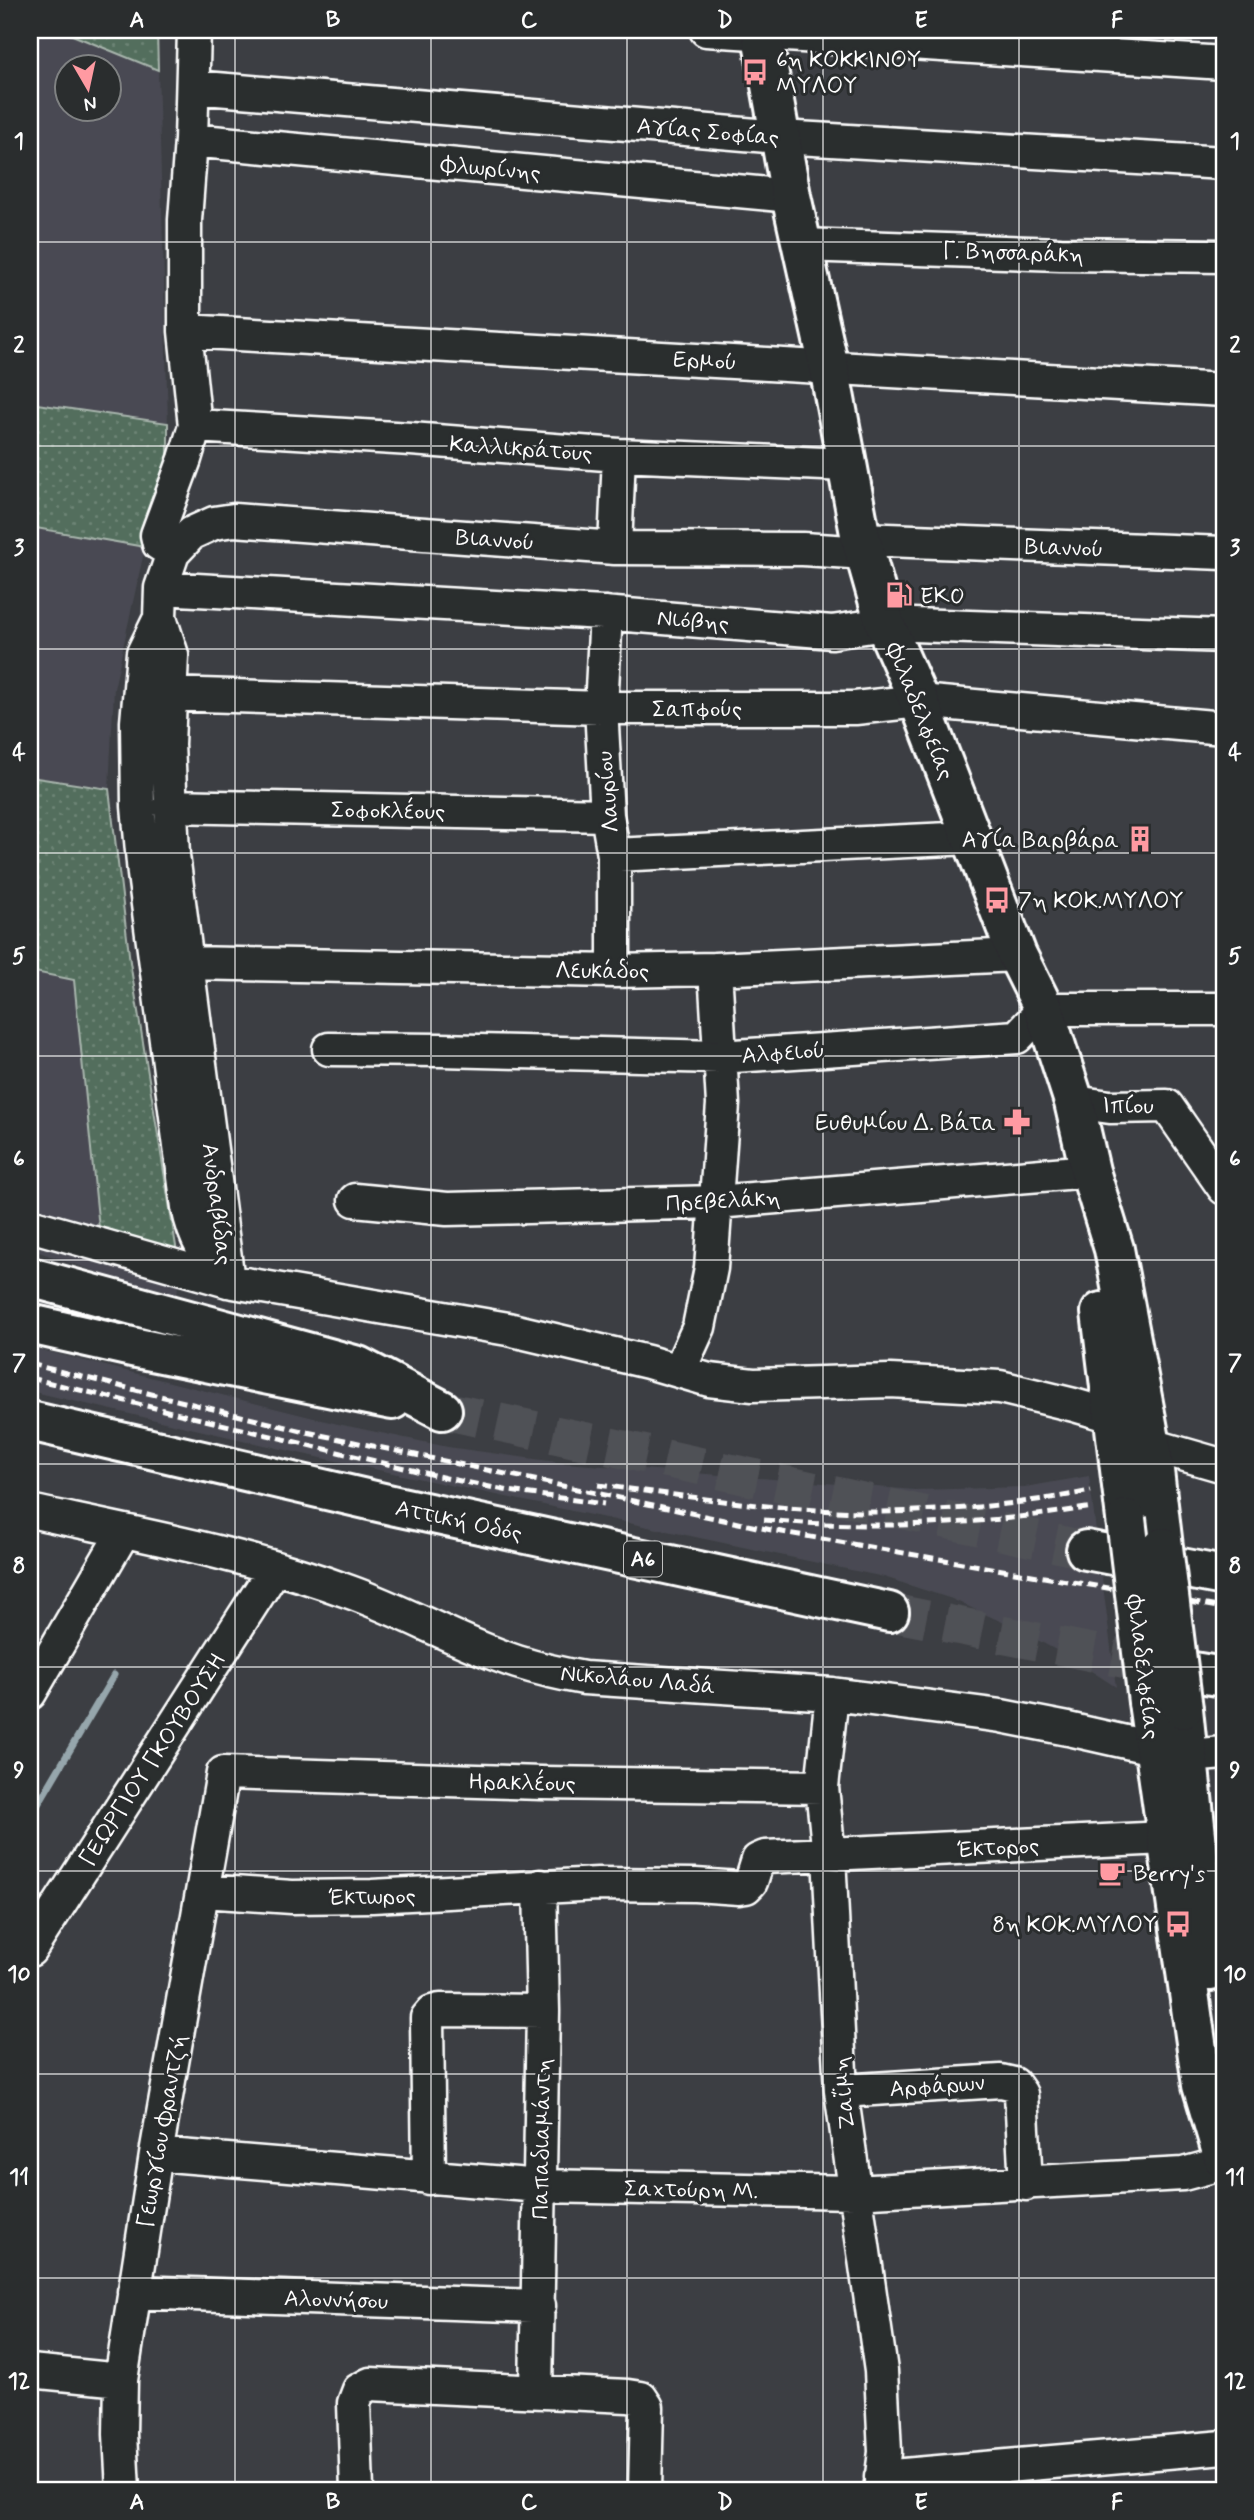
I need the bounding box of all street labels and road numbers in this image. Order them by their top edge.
street label: Αγίας Σοφίας [635,112,780,154]
street label: Φλωρίνης [439,151,542,189]
street label: Γ. Βησσαράκη [942,237,1084,271]
street label: Ερμού [672,345,737,379]
street label: Καλλικράτους [448,430,593,470]
street label: Βιαννού [455,523,535,559]
street label: Βιαννού [1024,533,1104,565]
street label: Νιόβης [656,604,730,640]
street label: Φιλαδελφείας [878,638,960,785]
street label: Σαπφούς [652,695,742,725]
street label: Λαυρίου [590,750,628,834]
street label: Σοφοκλέους [331,794,445,828]
street label: Λευκάδος [555,957,649,987]
street label: Αλφειού [740,1036,826,1072]
street label: Ιπίου [1102,1092,1154,1122]
street label: Ανδραβίδας [194,1142,238,1267]
street label: Πρεβελάκη [665,1184,781,1220]
street label: Αττική Οδός [392,1494,525,1550]
road number: Α6 [624,1542,662,1576]
street label: Φιλαδελφείας [1118,1592,1166,1741]
street label: ΓΕΩΡΓΙΟΥ ΓΚΟΥΒΟΥΣΗ [73,1648,234,1873]
street label: Νικολάου Λαδά [559,1659,717,1703]
street label: Ηρακλέους [468,1766,576,1800]
street label: Έκτορος [956,1832,1040,1866]
street label: Έκτωρος [328,1882,416,1914]
street label: Γεωργίου Φραντζή [131,2032,195,2230]
street label: Ζαΐμη [827,2055,863,2130]
street label: Παπαδιαμάντη [527,2058,559,2220]
street label: Αρφάρων [889,2069,986,2105]
street label: Σαχτούρη Μ. [624,2175,758,2207]
street label: Αλοννήσου [283,2284,389,2318]

